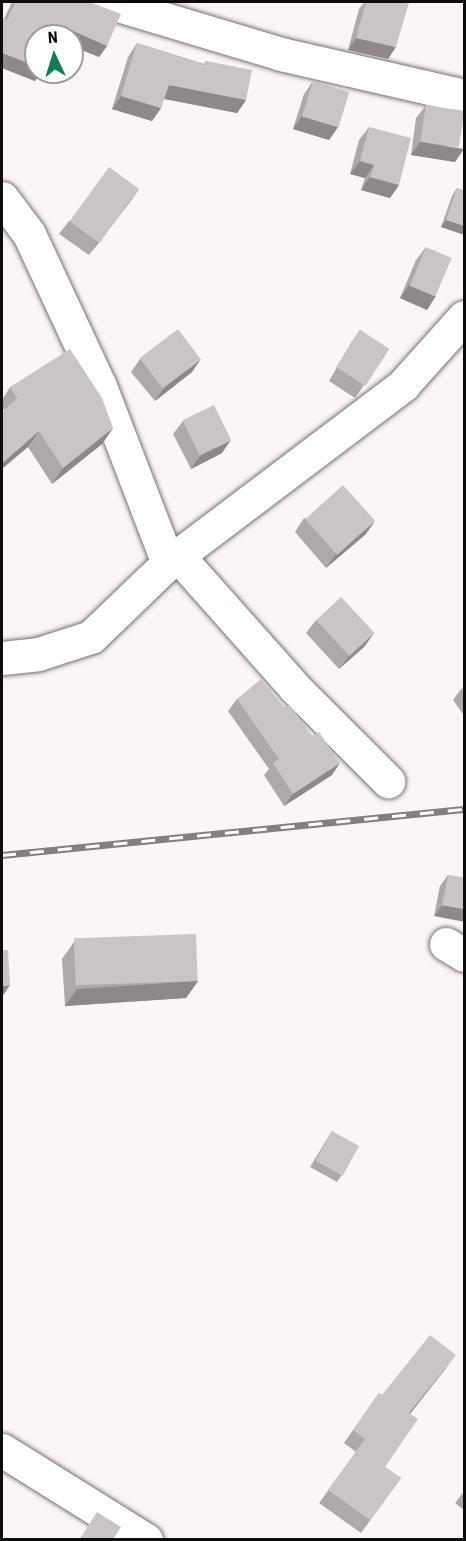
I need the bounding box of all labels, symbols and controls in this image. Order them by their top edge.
north arrow [24,24,84,84]
text: N [47,28,58,47]

